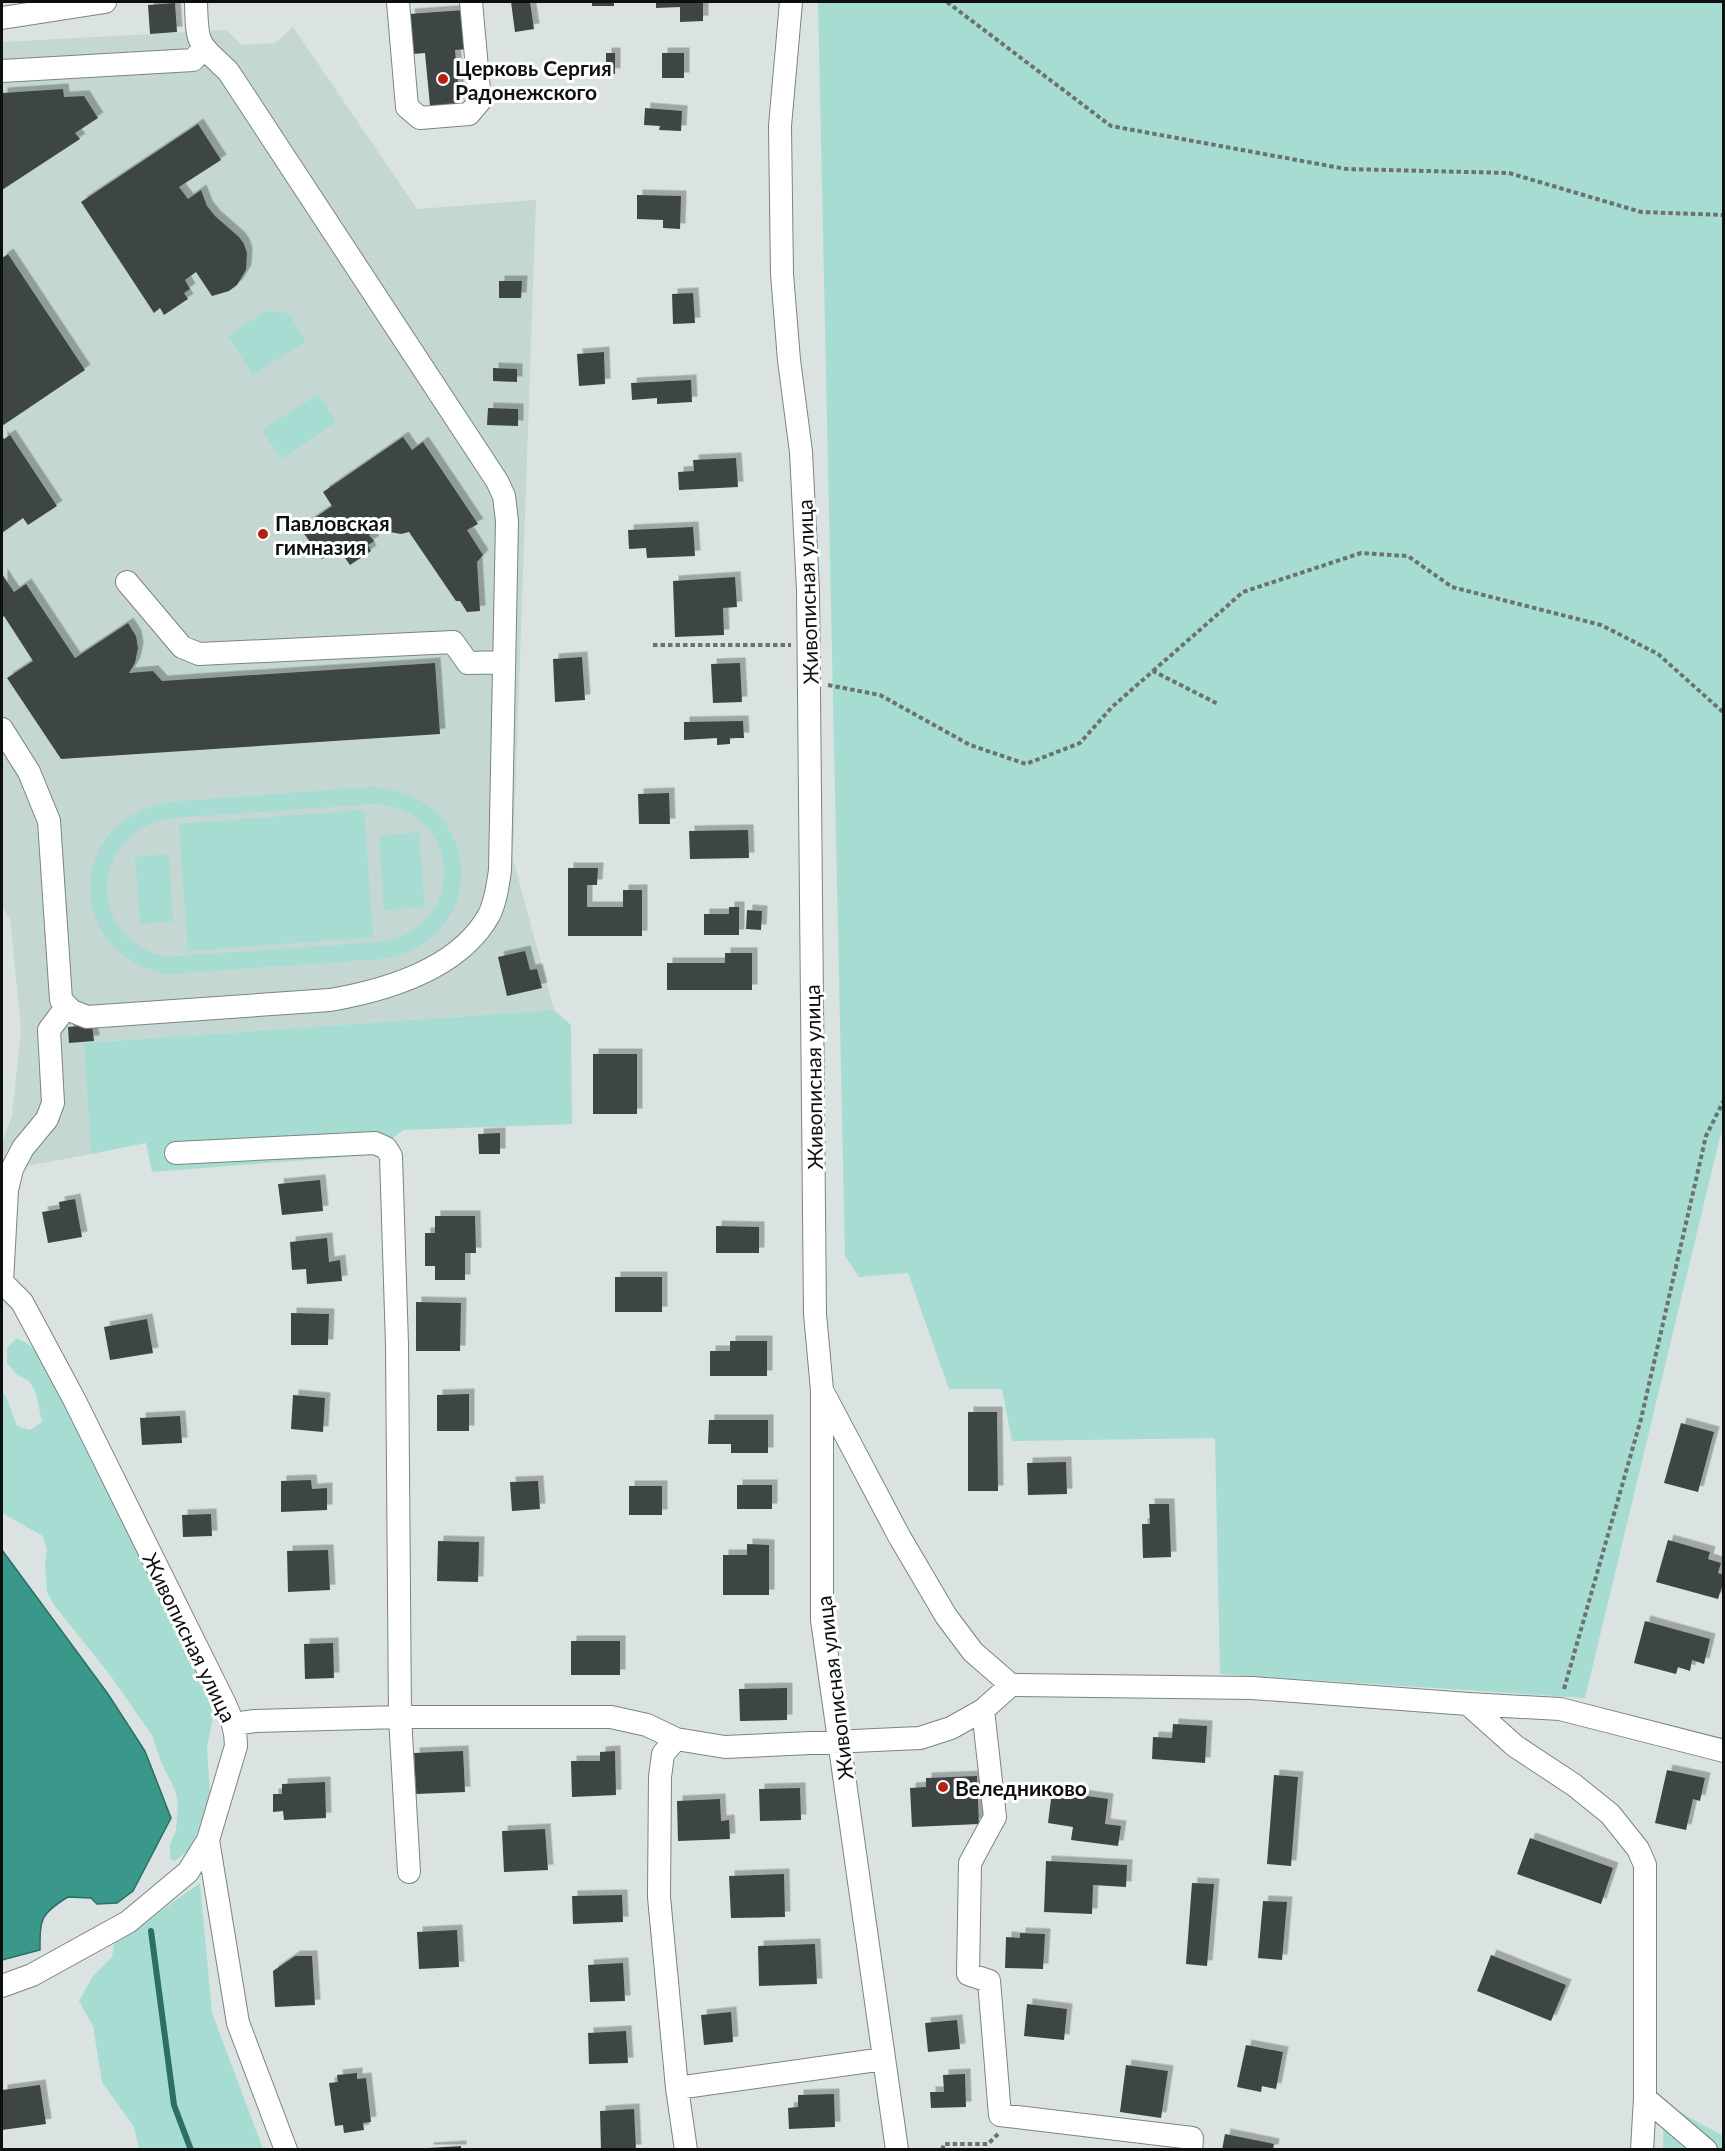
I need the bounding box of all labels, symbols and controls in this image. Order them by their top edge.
place label: Церковь Сергия Радонежского [455,55,612,104]
marker: Церковь Сергия Радонежского [436,72,450,86]
street label: Живописная улица [791,499,823,685]
place label: Павловская гимназия [275,510,390,559]
marker: Павловская гимназия [256,527,270,541]
street label: Живописная улица [799,984,827,1170]
street label: Живописная улица [138,1548,242,1726]
street label: Живописная улица [810,1595,858,1781]
place label: Веледниково [955,1775,1087,1800]
marker: Веледниково [936,1780,950,1794]

